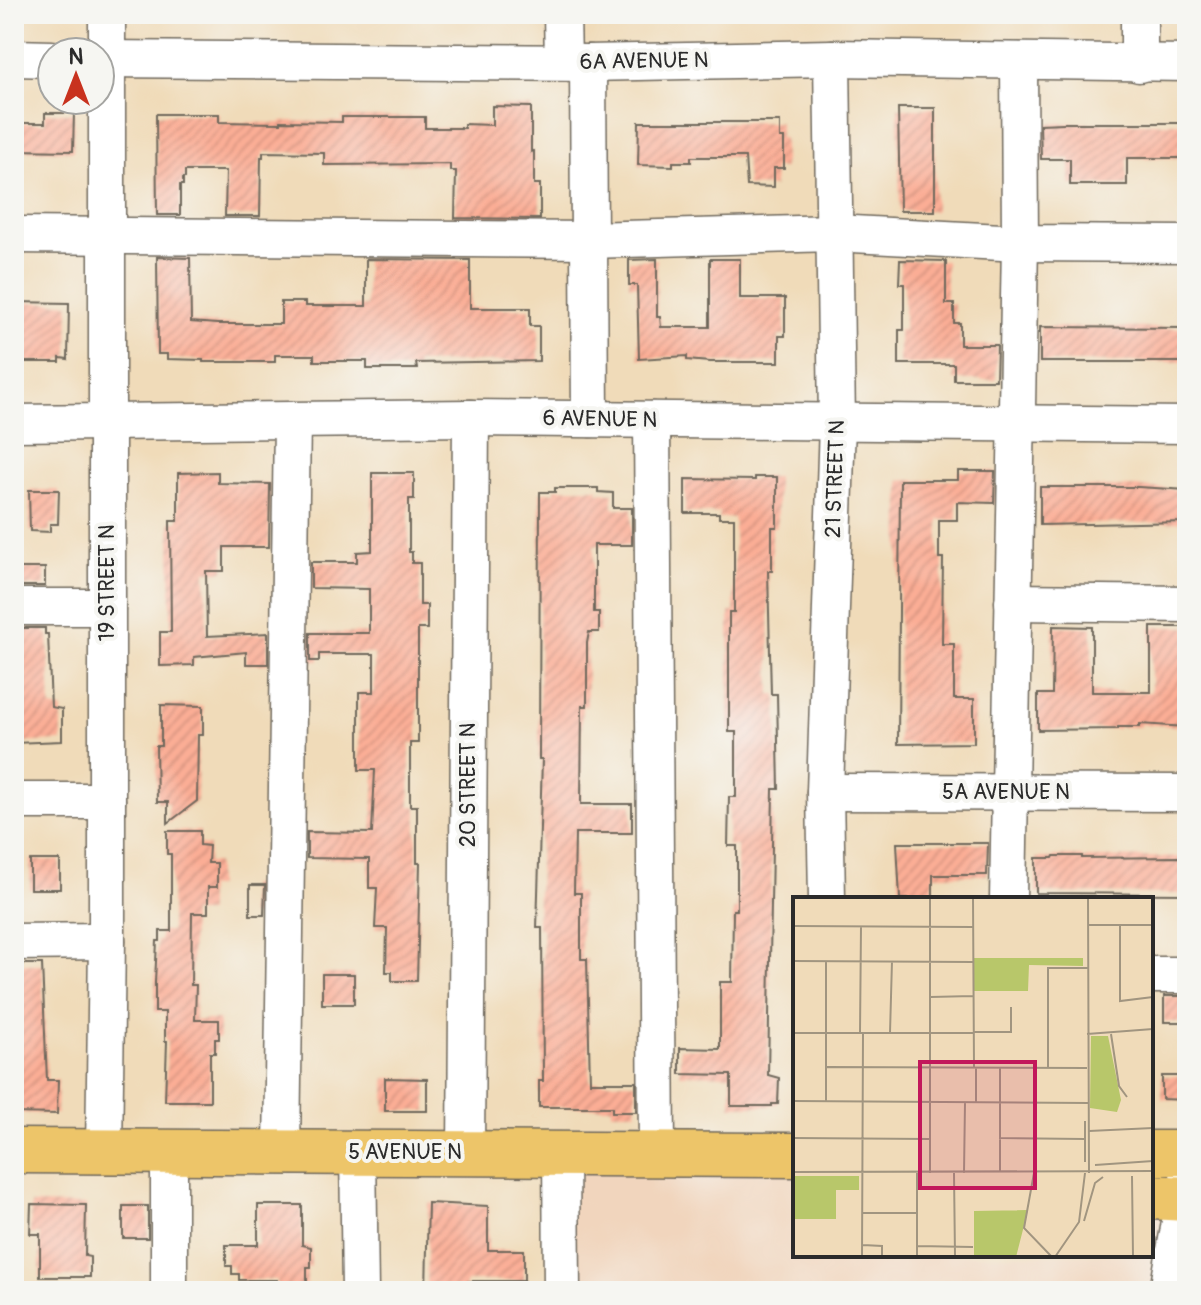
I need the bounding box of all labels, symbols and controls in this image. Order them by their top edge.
north arrow [36,36,116,116]
text: N [69,43,84,71]
street label: 6A AVENUE N [579,46,709,76]
street label: 6 AVENUE N [542,404,658,434]
street label: 21 STREET N [819,419,851,539]
street label: 19 STREET N [93,524,121,642]
street label: 20 STREET N [454,723,482,847]
street label: 5A AVENUE N [942,778,1070,806]
inset map [793,897,1153,1257]
street label: 5 AVENUE N [348,1138,462,1166]

